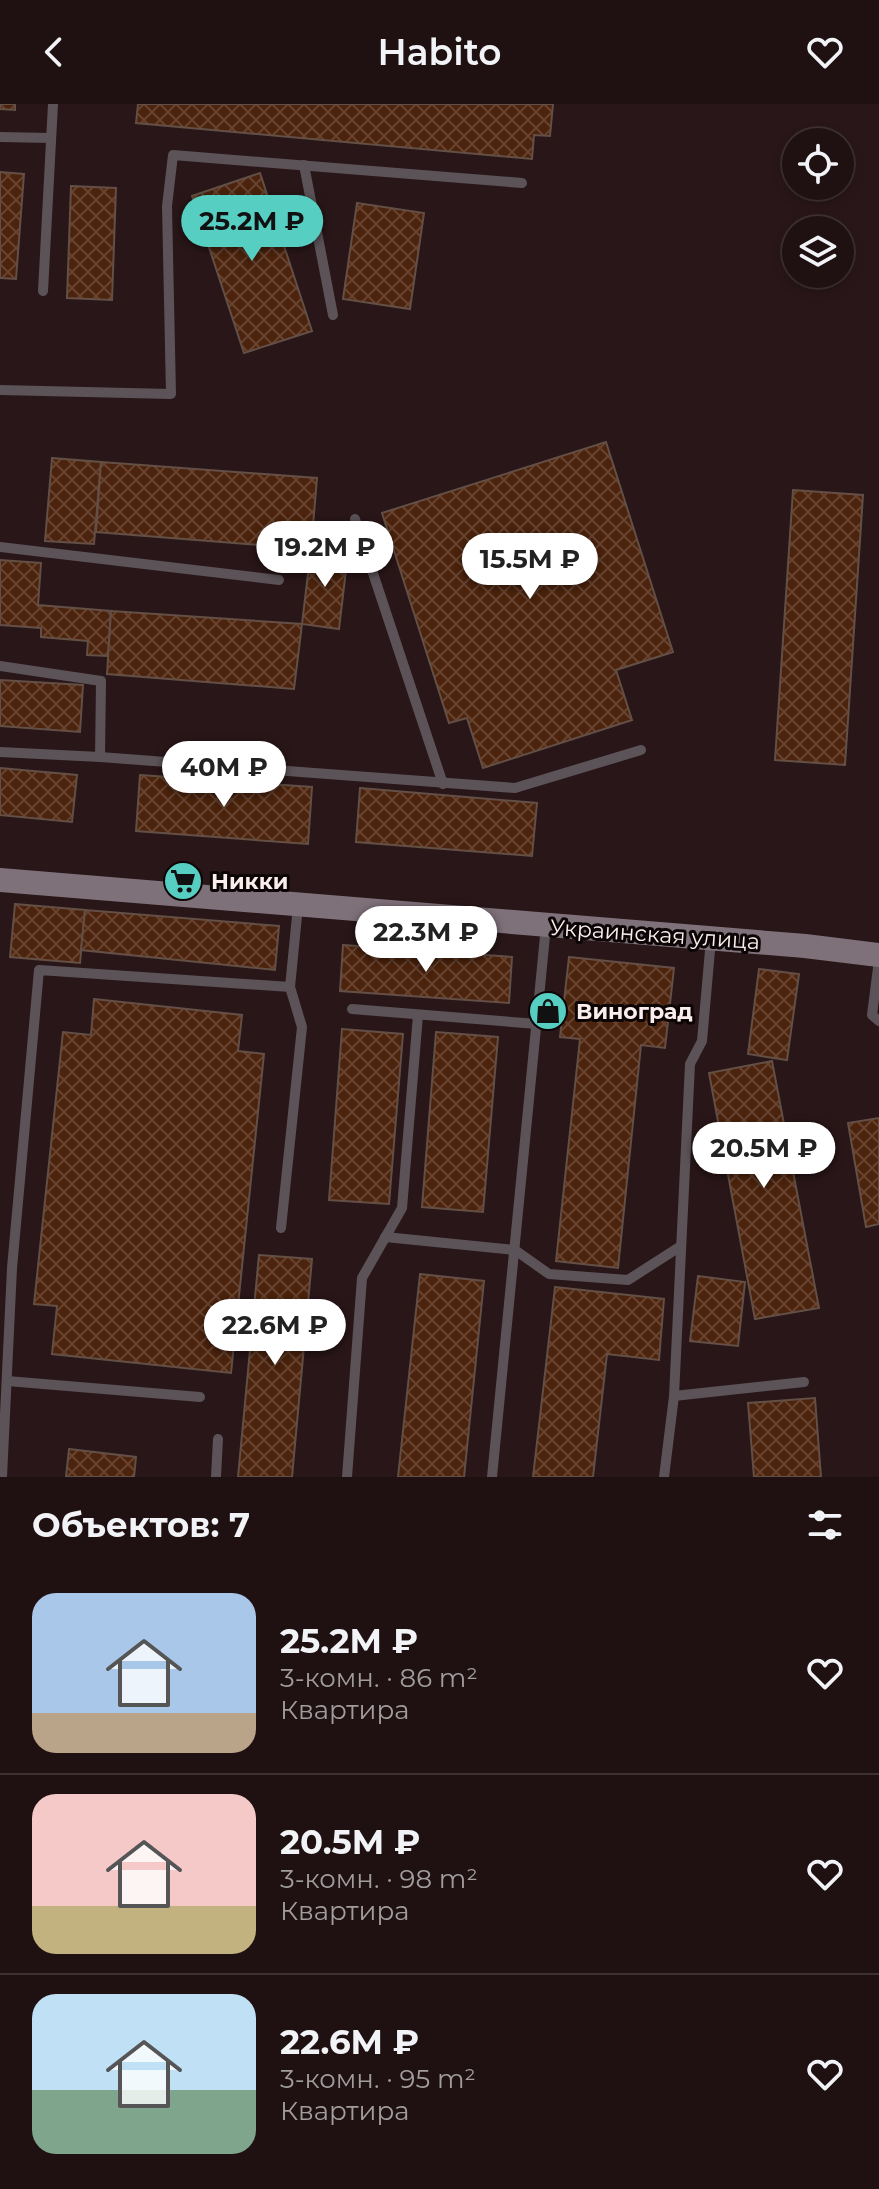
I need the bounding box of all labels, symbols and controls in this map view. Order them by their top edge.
icon: back [32,30,76,74]
text: Habito [378,30,501,74]
icon: heart [803,30,847,74]
map controls [782,128,854,288]
button: locate [782,128,854,200]
pin: 25.2M ₽ [178,195,326,263]
text: 25.2M ₽ [199,205,305,237]
button: layers [782,216,854,288]
pin: 19.2M ₽ [251,521,399,589]
text: 19.2M ₽ [274,531,376,563]
pin: 15.5M ₽ [456,533,604,601]
text: 15.5M ₽ [480,543,580,575]
pin: 40M ₽ [168,741,280,809]
text: 40M ₽ [180,751,268,783]
supermarket icon: Никки [162,860,204,902]
place label: Никки [211,868,288,895]
pin: 22.3M ₽ [352,906,500,974]
street label: Украинская улица [549,914,761,955]
text: 22.3M ₽ [373,916,479,948]
shop icon: Виноград [527,990,569,1032]
place label: Виноград [576,998,693,1025]
pin: 20.5M ₽ [690,1122,838,1190]
text: 20.5M ₽ [710,1132,818,1164]
pin: 22.6M ₽ [201,1299,349,1367]
text: 22.6M ₽ [222,1309,328,1341]
icon: filters [803,1503,847,1547]
text: Объектов: 7 [32,1504,250,1546]
text: 25.2M ₽ [280,1620,418,1662]
icon: home [96,1625,192,1721]
icon: heart [803,1651,847,1695]
text: 3-комн. · 86 m² [280,1662,478,1694]
text: Квартира [280,1694,409,1726]
text: 20.5M ₽ [280,1821,420,1863]
icon: home [96,1826,192,1922]
icon: heart [803,1852,847,1896]
text: 3-комн. · 98 m² [280,1863,478,1895]
text: Квартира [280,1895,409,1927]
text: 22.6M ₽ [280,2021,419,2063]
icon: home [96,2026,192,2122]
icon: heart [803,2052,847,2096]
text: 3-комн. · 95 m² [280,2063,476,2095]
text: Квартира [280,2095,409,2127]

